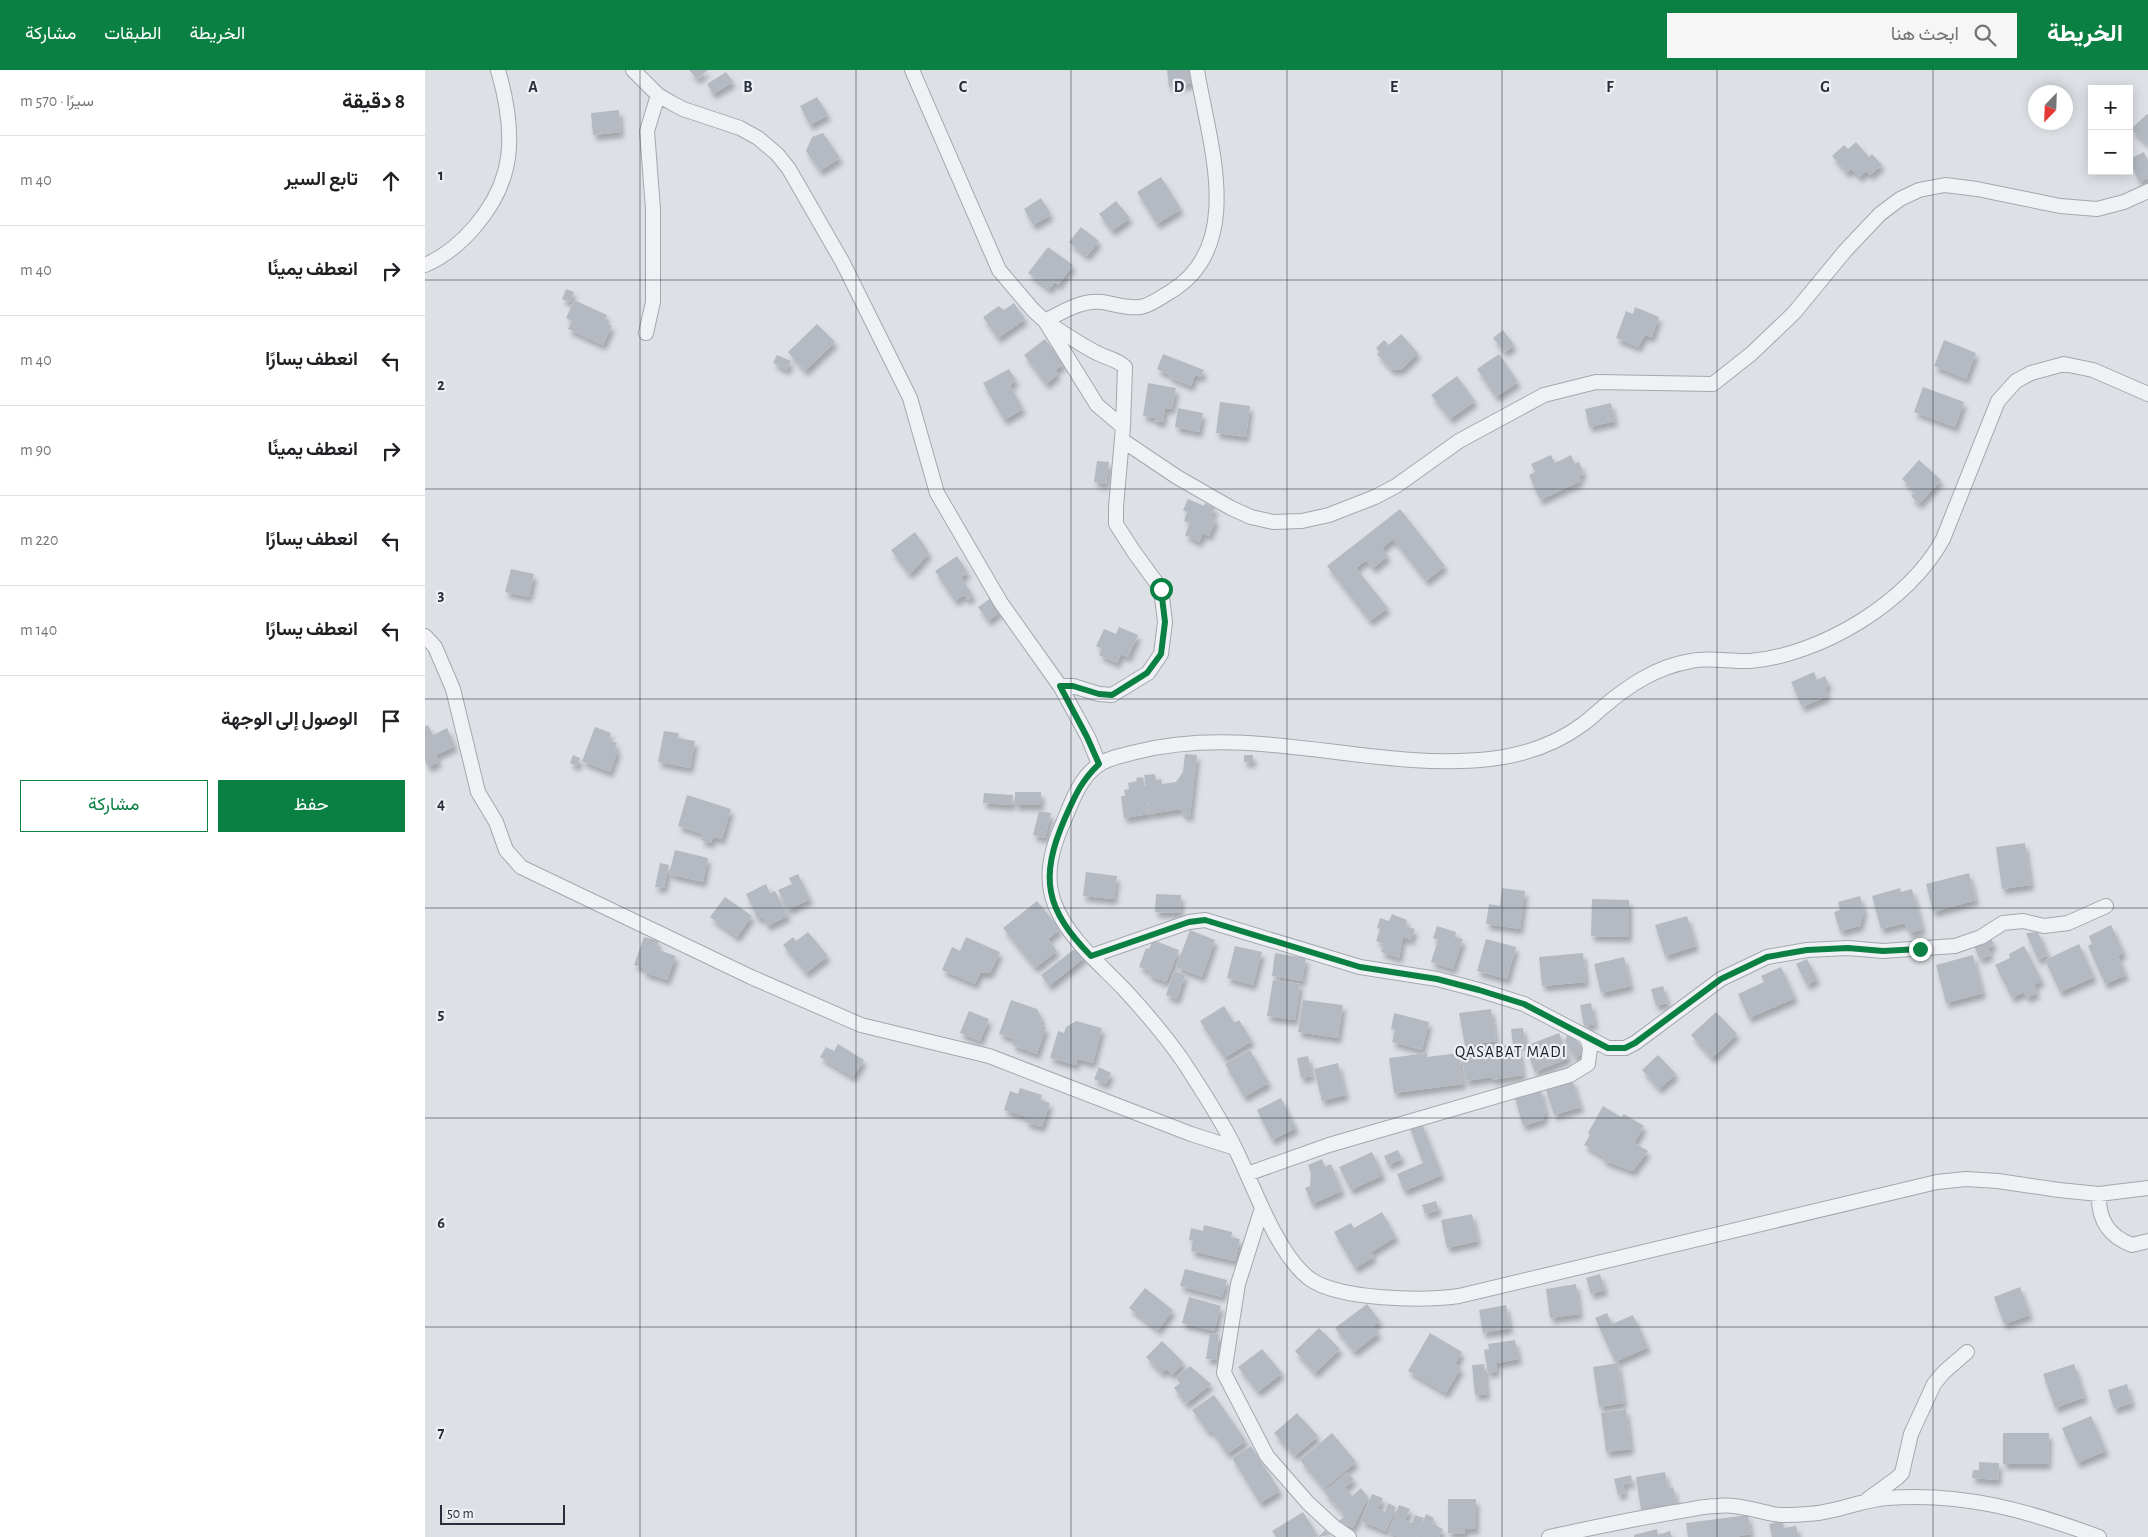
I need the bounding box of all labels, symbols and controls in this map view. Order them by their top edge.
search box [1667,13,2017,58]
icon: search [1971,21,1999,49]
text: الخريطة [2047,22,2123,46]
text: مشاركة [25,25,76,43]
text: الطبقات [104,25,161,43]
text: الخريطة [189,25,245,43]
text: ابحث هنا [1891,25,1959,44]
text: A [528,79,538,95]
text: B [743,79,753,95]
text: C [959,79,968,95]
text: D [1174,79,1185,95]
text: E [1390,79,1398,95]
text: F [1606,79,1614,95]
text: G [1820,79,1830,95]
north arrow [2028,85,2073,130]
map controls [2088,85,2133,175]
button: + [2088,85,2133,130]
text: 8 دقيقة [342,91,405,112]
text: سيرًا · 570 m [20,93,94,109]
button: − [2088,130,2133,175]
icon: ahead [377,167,405,195]
text: 1 [438,167,444,183]
text: تابع السير [284,170,358,189]
text: 40 m [20,172,52,188]
icon: right [377,257,405,285]
text: انعطف يمينًا [268,260,358,279]
text: 40 m [20,262,52,278]
icon: left [377,347,405,375]
text: انعطف يسارًا [265,350,358,369]
text: 40 m [20,352,52,368]
text: 2 [437,377,445,393]
icon: right [377,437,405,465]
text: انعطف يمينًا [268,440,358,459]
text: 90 m [20,442,51,458]
icon: left [377,527,405,555]
text: انعطف يسارًا [265,530,358,549]
text: 220 m [20,532,58,548]
route start [1150,578,1173,601]
text: 3 [438,587,445,603]
icon: left [377,617,405,645]
text: انعطف يسارًا [265,620,358,639]
text: 140 m [20,622,57,638]
icon: arrive [377,707,405,735]
text: الوصول إلى الوجهة [221,710,358,729]
button: مشاركة [20,780,208,832]
button: حفظ [218,780,405,832]
text: 4 [437,796,445,812]
route end [1909,938,1932,961]
text: 5 [438,1006,445,1022]
district label: QASABAT MADI [1455,1044,1567,1061]
text: 6 [437,1215,445,1231]
text: 7 [438,1425,445,1441]
scale bar [440,1502,565,1525]
text: 50 m [447,1507,474,1521]

